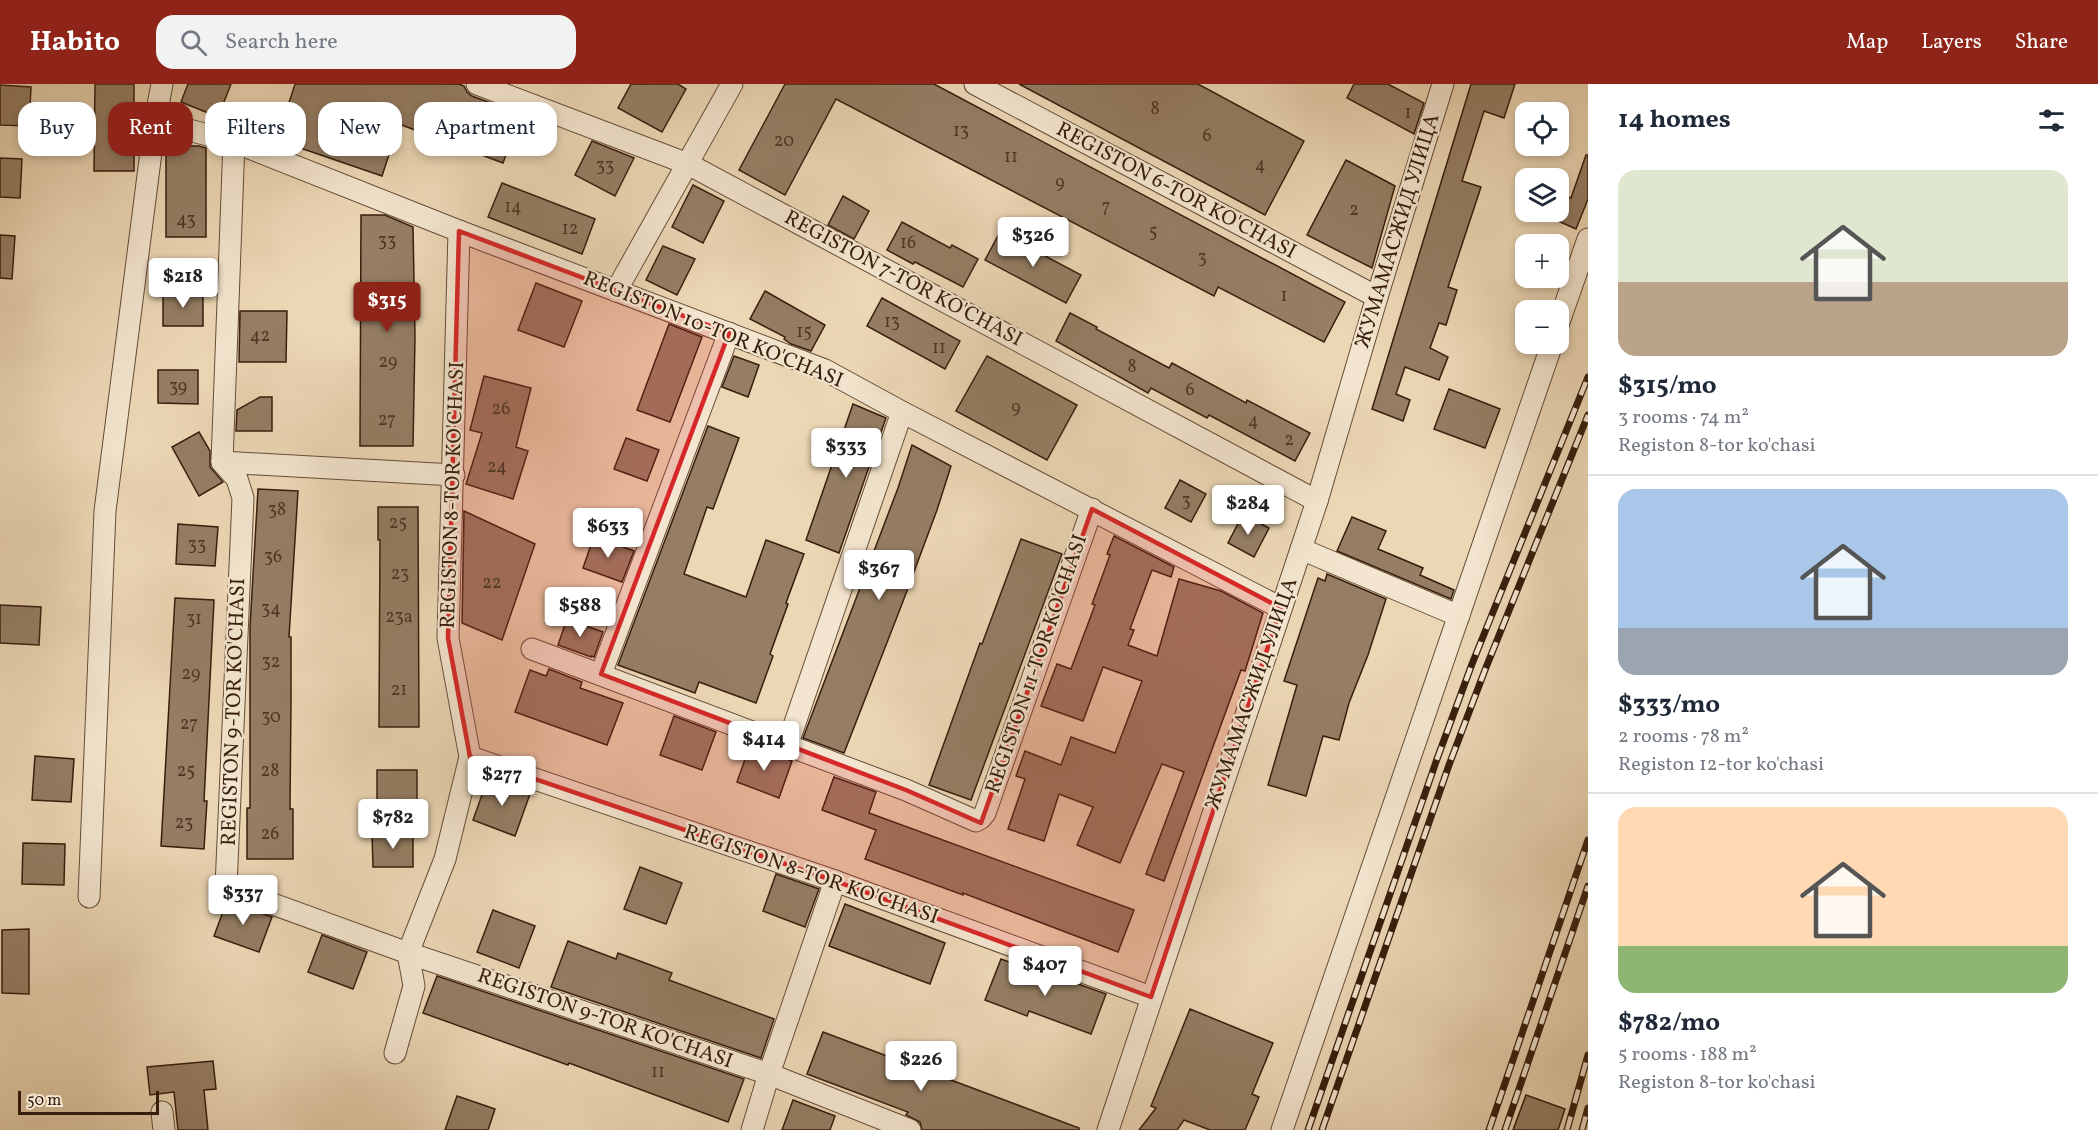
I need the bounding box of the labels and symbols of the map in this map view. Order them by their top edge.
house number: 8 [1150,97,1160,122]
house number: 1 [1405,101,1411,126]
street label: ЖУМАМАСЖИД УЛИЦА [1348,110,1448,352]
street label: REGISTON 6-TOR KO'CHASI [1051,115,1301,267]
house number: 13 [953,119,969,144]
house number: 6 [1202,124,1212,149]
house number: 20 [774,129,794,154]
house number: 11 [1004,145,1018,170]
house number: 4 [1255,153,1265,178]
house number: 33 [596,154,614,179]
house number: 9 [1055,171,1065,196]
house number: 14 [504,195,522,220]
house number: 7 [1102,195,1110,220]
house number: 2 [1349,198,1359,223]
street label: REGISTON 7-TOR KO'CHASI [779,204,1027,354]
house number: 43 [176,208,196,233]
house number: 12 [562,217,578,242]
pin: $326 [997,217,1069,268]
house number: 5 [1149,220,1157,245]
house number: 33 [378,229,396,254]
house number: 16 [900,231,916,256]
house number: 3 [1197,246,1207,271]
pin: $218 [147,258,219,309]
street label: REGISTON 10-TOR KO'CHASI [579,264,847,396]
pin: $315 [351,282,423,333]
house number: 1 [1281,284,1287,309]
house number: 13 [884,310,900,335]
house number: 15 [796,320,812,345]
house number: 42 [250,324,270,349]
house number: 11 [932,336,946,361]
house number: 29 [379,350,397,375]
house number: 8 [1127,355,1137,380]
street label: REGISTON 8-TOR KO'CHASI [434,361,472,629]
house number: 39 [169,375,187,400]
house number: 6 [1185,378,1195,403]
house number: 9 [1011,396,1021,421]
house number: 26 [492,397,510,422]
house number: 27 [378,408,396,433]
house number: 4 [1248,409,1258,434]
pin: $333 [810,428,882,479]
house number: 2 [1284,428,1294,453]
house number: 24 [487,455,507,480]
pin: $284 [1212,485,1284,536]
house number: 3 [1181,489,1191,514]
house number: 38 [268,498,286,523]
pin: $633 [572,508,644,559]
house number: 25 [389,511,407,536]
street label: REGISTON 11-TOR KO'CHASI [979,530,1095,798]
house number: 33 [188,533,206,558]
house number: 36 [264,545,282,570]
pin: $367 [843,550,915,601]
house number: 23 [391,562,409,587]
house number: 22 [482,571,502,596]
street label: ЖУМАМАСЖИД УЛИЦА [1199,574,1305,814]
street label: REGISTON 9-TOR KO'CHASI [215,577,253,847]
pin: $588 [544,587,616,638]
house number: 34 [261,597,281,622]
house number: 23a [385,605,413,630]
house number: 31 [186,607,202,632]
house number: 32 [262,650,280,675]
house number: 29 [182,662,200,687]
house number: 21 [391,678,407,703]
house number: 30 [261,705,281,730]
house number: 27 [180,712,198,737]
pin: $414 [728,721,800,772]
pin: $277 [466,756,538,807]
house number: 25 [177,759,195,784]
house number: 28 [261,759,279,784]
pin: $782 [357,799,429,850]
house number: 23 [175,811,193,836]
street label: REGISTON 8-TOR KO'CHASI [680,818,942,932]
house number: 26 [261,822,279,847]
pin: $337 [207,875,279,926]
pin: $407 [1009,946,1081,997]
street label: REGISTON 9-TOR KO'CHASI [473,962,737,1076]
pin: $226 [885,1041,957,1092]
house number: 11 [651,1060,665,1085]
scale bar [18,1088,159,1116]

